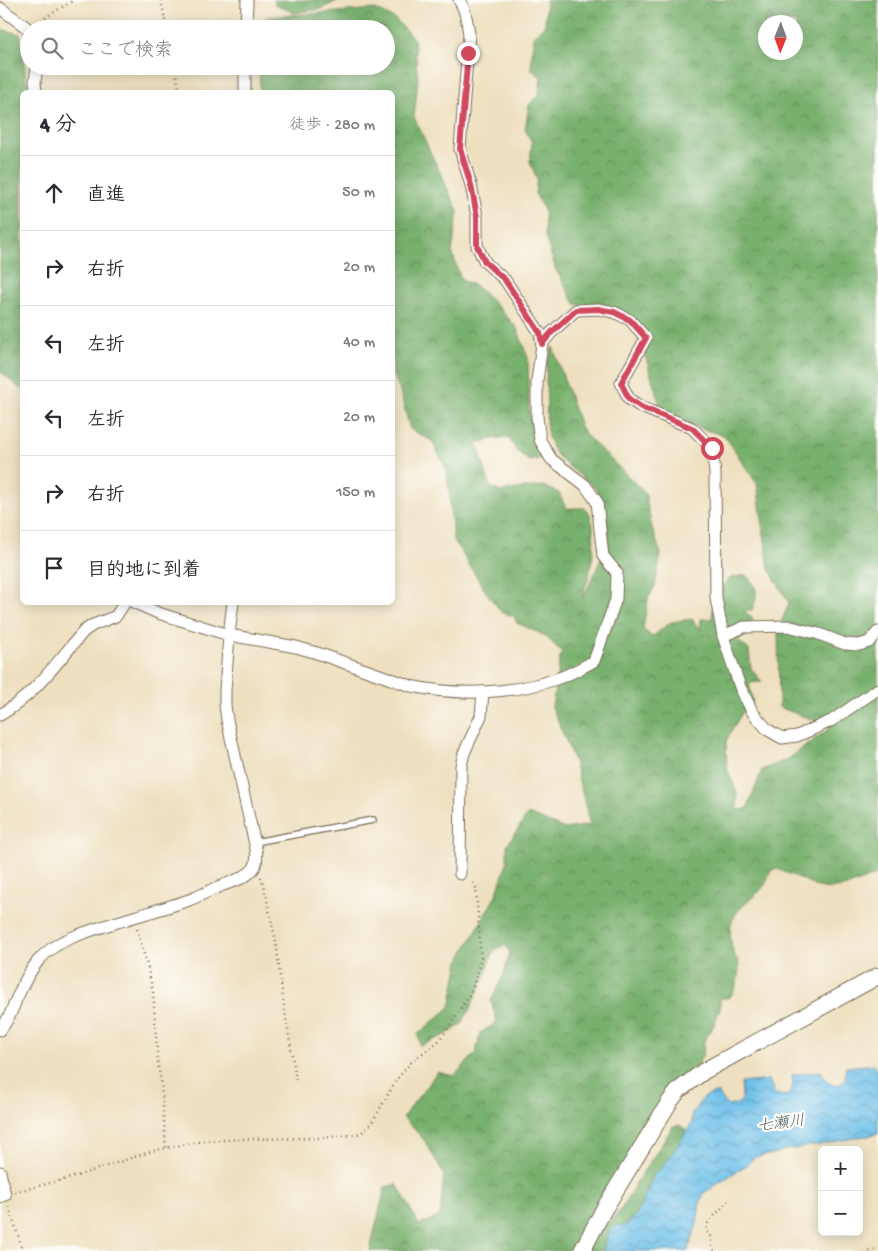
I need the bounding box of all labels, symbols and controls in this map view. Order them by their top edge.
north arrow [758,15,803,60]
search box [20,20,395,75]
icon: search [38,34,66,62]
text: ここで検索 [78,40,173,63]
route end [457,42,480,65]
text: 4 分 [40,114,76,139]
text: 徒歩 · 280 m [290,117,375,136]
icon: ahead [40,179,68,207]
text: 50 m [342,184,375,203]
text: 直進 [87,185,125,208]
icon: right [40,254,68,282]
text: 20 m [343,259,375,278]
text: 右折 [87,260,125,283]
icon: left [40,329,68,357]
text: 40 m [343,334,375,353]
text: 左折 [87,335,125,358]
icon: left [40,404,68,432]
text: 20 m [343,409,375,428]
text: 左折 [87,410,125,433]
route start [701,437,724,460]
icon: right [40,479,68,507]
text: 150 m [336,484,375,503]
text: 右折 [87,485,125,508]
icon: arrive [40,554,68,582]
text: 目的地に到着 [87,560,201,583]
water label: 七瀬川 [756,1112,806,1137]
map controls [818,1146,863,1236]
button: + [818,1146,863,1191]
button: − [818,1191,863,1236]

